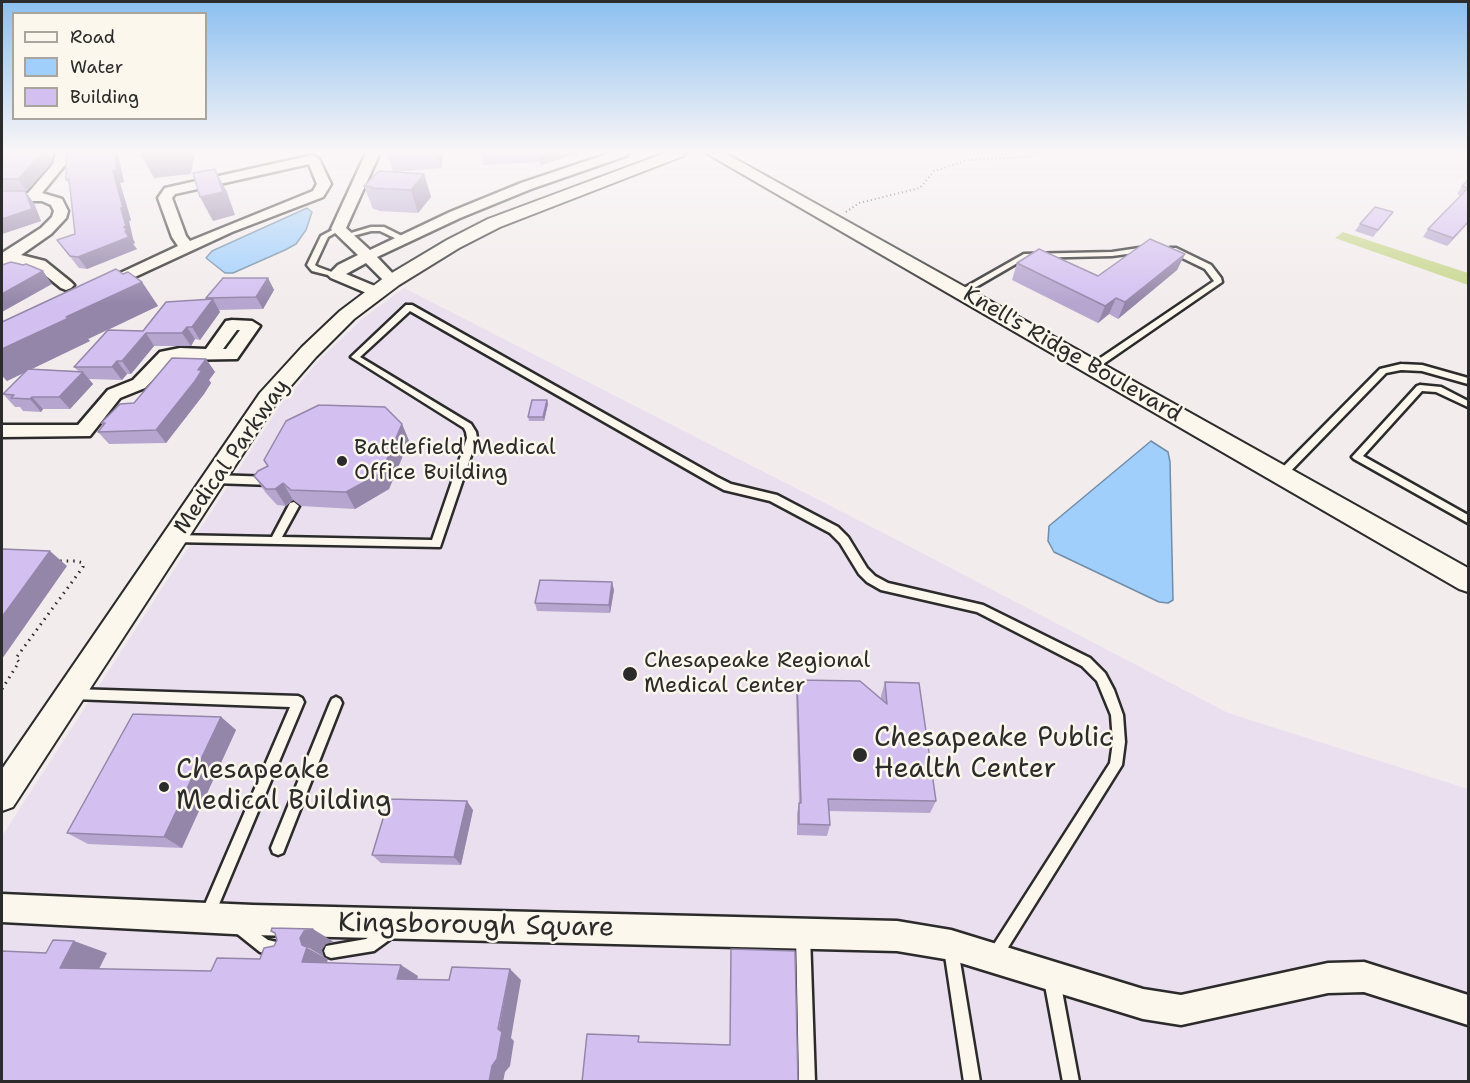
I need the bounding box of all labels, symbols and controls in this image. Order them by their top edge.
legend [12,12,207,120]
text: Road [70,25,115,49]
text: Water [70,55,123,79]
text: Building [70,85,139,109]
street label: Knell's Ridge Boulevard [958,282,1186,428]
street label: Medical Parkway [169,374,295,540]
place label: Battlefield Medical Office Building [354,435,556,487]
marker: Battlefield Medical Office Building [335,454,349,468]
place label: Chesapeake Regional Medical Center [644,648,870,700]
marker: Chesapeake Regional Medical Center [621,665,639,683]
place label: Chesapeake Public Health Center [874,723,1113,786]
marker: Chesapeake Public Health Center [851,746,869,764]
place label: Chesapeake Medical Building [176,755,392,818]
marker: Chesapeake Medical Building [157,780,171,794]
street label: Kingsborough Square [338,907,614,945]

